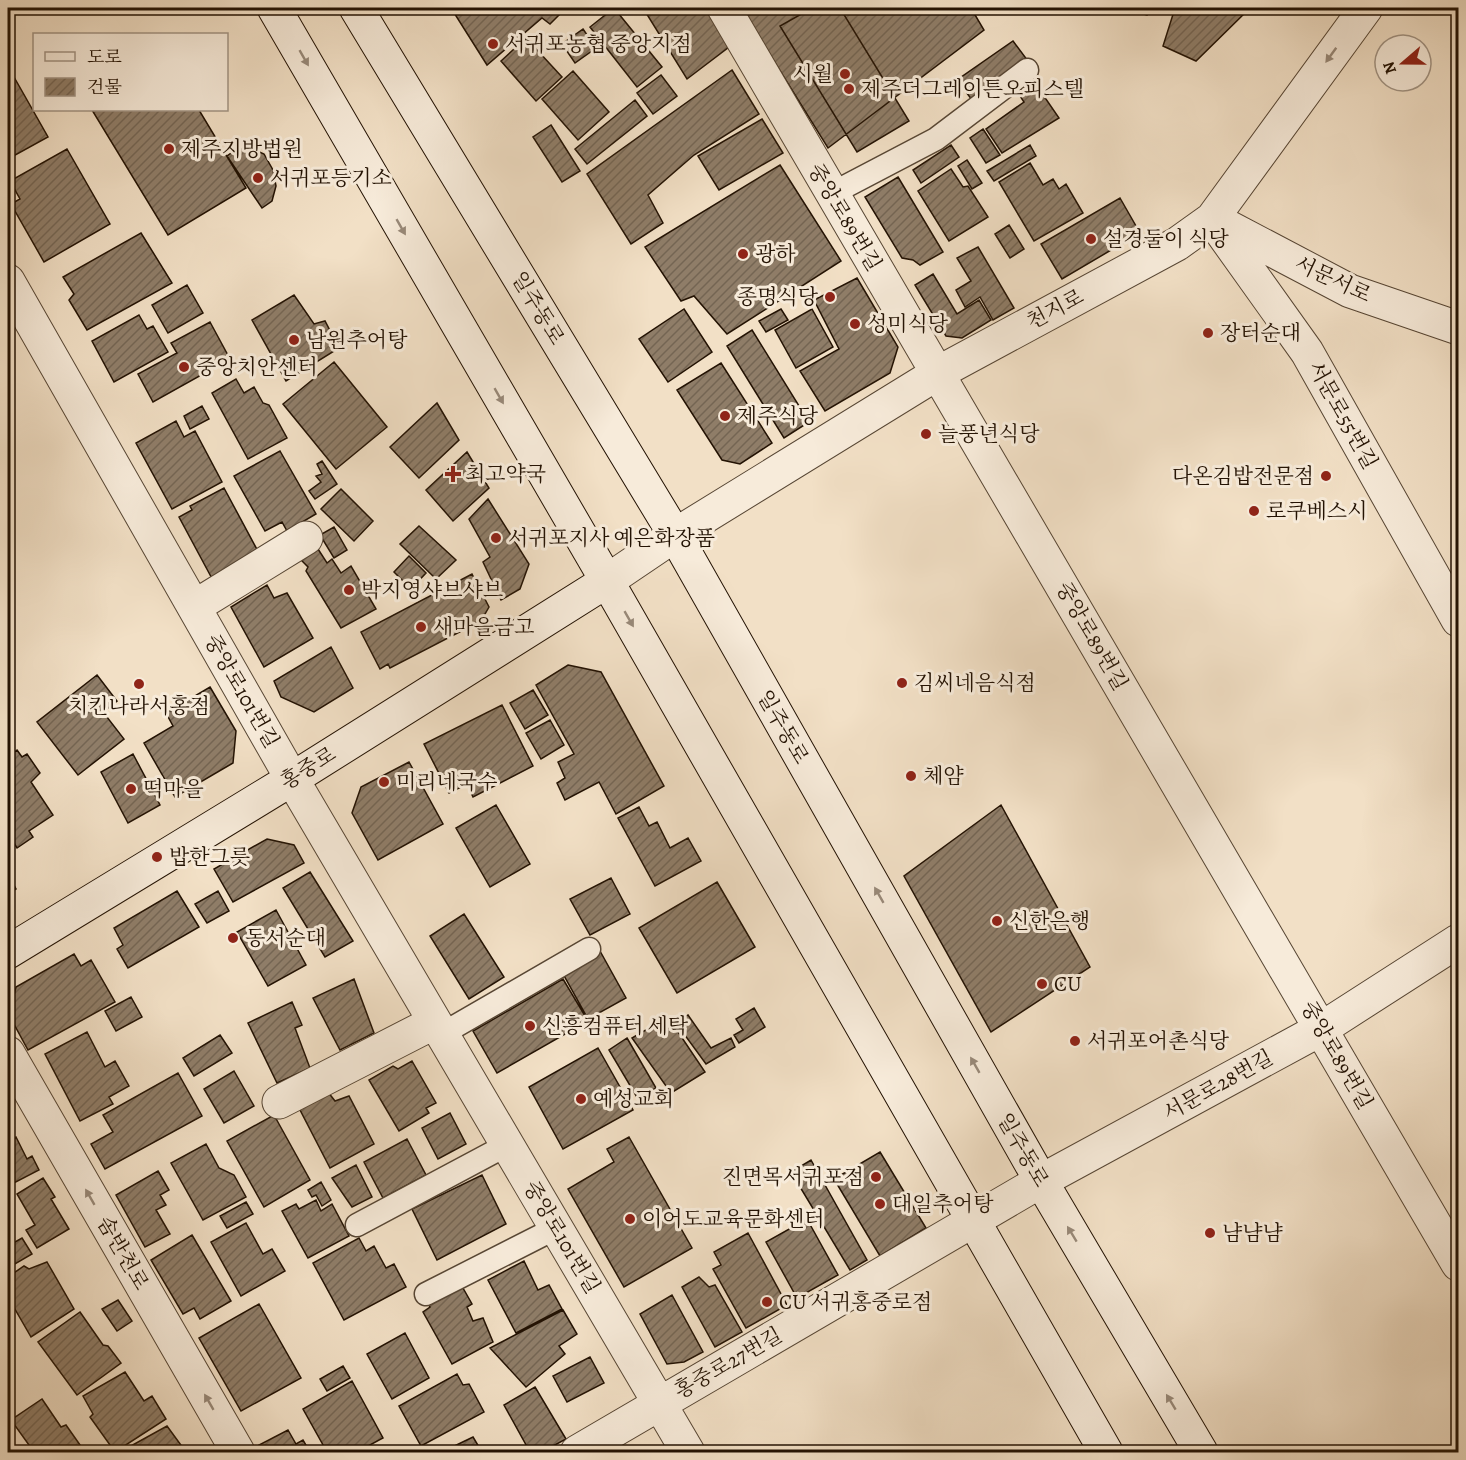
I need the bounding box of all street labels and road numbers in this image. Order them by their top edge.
street label: 중앙로89번길 [802,158,888,276]
street label: 서문서로 [1290,249,1376,309]
street label: 일주동로 [505,266,571,350]
street label: 천지로 [1022,282,1088,336]
street label: 서문로55번길 [1302,356,1384,474]
street label: 중앙로89번길 [1050,577,1134,695]
street label: 중앙로101번길 [198,629,286,753]
street label: 일주동로 [751,685,815,769]
street label: 홍중로 [275,740,341,796]
street label: 중앙로89번길 [1295,996,1379,1114]
street label: 서문로28번길 [1158,1043,1278,1127]
street label: 일주동로 [991,1108,1055,1192]
street label: 중앙로101번길 [517,1175,607,1299]
street label: 솜반천로 [91,1211,155,1295]
street label: 홍중로27번길 [669,1321,787,1405]

